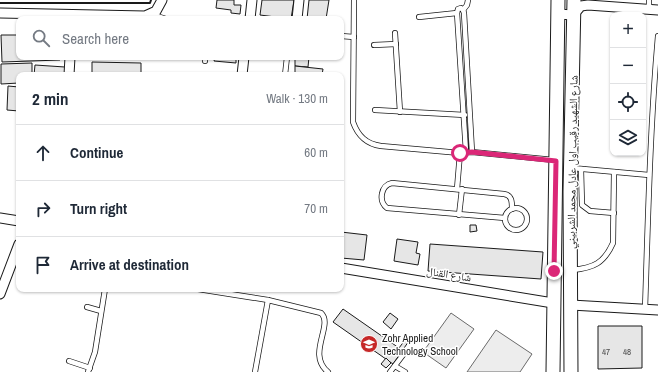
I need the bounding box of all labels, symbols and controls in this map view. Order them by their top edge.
map controls [610,12,646,156]
button: + [610,12,646,48]
search box [16,16,344,60]
icon: search [30,27,52,49]
text: Search here [62,28,129,49]
button: − [610,48,646,84]
street label: شارع الشهيد رقيب اول عادل محمد الشربيني [563,75,582,249]
button: locate [610,84,646,120]
text: 2 min [32,87,68,110]
text: Walk · 130 m [266,90,328,107]
button: layers [610,120,646,156]
icon: ahead [32,142,54,164]
text: Continue [70,142,123,163]
text: 60 m [304,144,328,161]
route start [451,144,469,162]
icon: right [32,198,54,220]
text: Turn right [70,198,127,219]
text: 70 m [304,200,328,217]
icon: arrive [32,254,54,276]
text: Arrive at destination [70,254,189,275]
route end [545,262,563,280]
street label: شارع القنال [426,264,472,284]
place label: Zohr Applied Technology School [382,331,458,358]
school or university icon: Zohr Applied Technology School [359,334,379,354]
house number: 47 [602,346,610,358]
house number: 48 [623,346,631,358]

